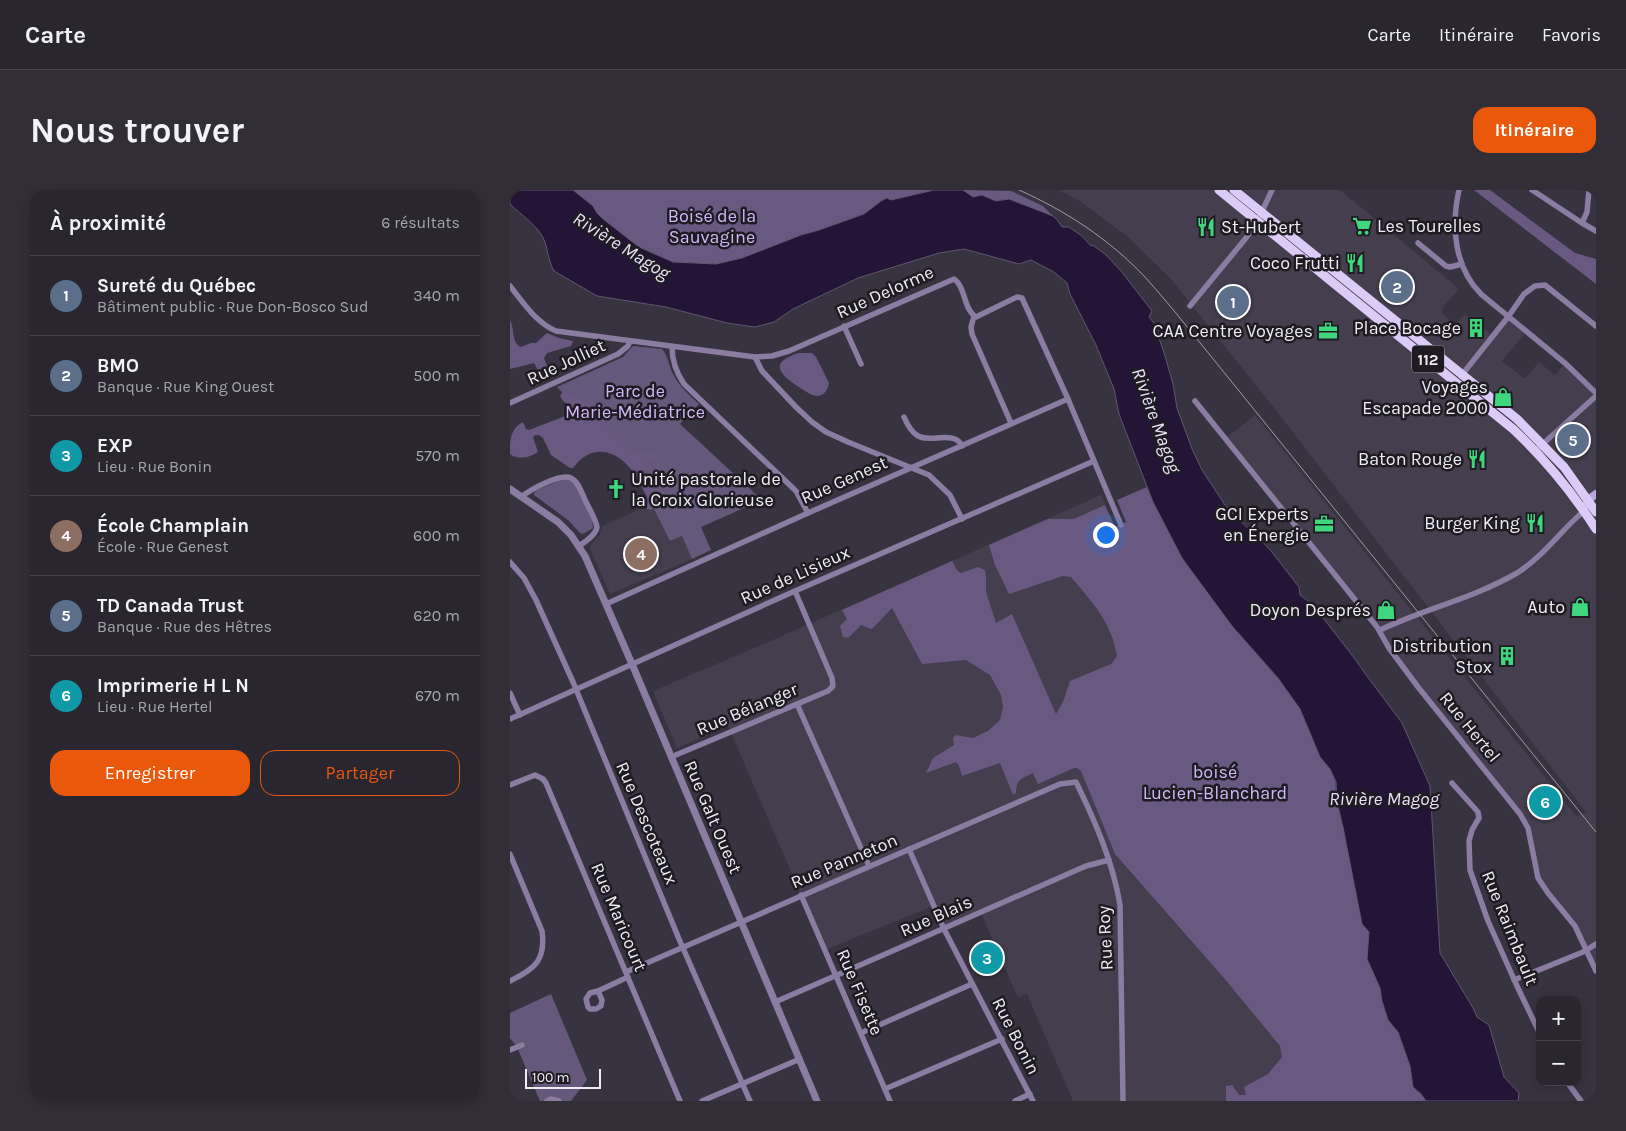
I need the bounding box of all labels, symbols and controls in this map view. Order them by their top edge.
text: Carte [25,21,86,49]
text: Carte [1368,24,1411,46]
text: Itinéraire [1439,24,1514,46]
text: Favoris [1542,24,1601,46]
button: Itinéraire [1473,107,1596,153]
text: Nous trouver [30,110,244,151]
park label: Boisé de la Sauvagine [668,205,756,248]
water label: Rivière Magog [569,207,675,285]
text: À proximité [50,211,166,235]
text: 6 résultats [381,213,460,232]
supermarket icon: Les Tourelles [1351,215,1373,237]
place label: Les Tourelles [1377,215,1481,237]
restaurant icon: St-Hubert [1195,216,1217,238]
place label: St-Hubert [1221,216,1301,238]
place label: Coco Frutti [1250,252,1340,274]
restaurant icon: Coco Frutti [1344,252,1366,274]
street label: Rue Delorme [833,261,937,323]
pin: 2 [1381,268,1413,306]
text: Sureté du Québec [97,275,256,297]
pin: 1 [1217,283,1249,321]
text: 1 [63,286,69,305]
text: 340 m [413,286,460,305]
text: Bâtiment public · Rue Don-Bosco Sud [97,297,368,316]
place label: Place Bocage [1354,317,1461,339]
building icon: Place Bocage [1465,317,1487,339]
place label: CAA Centre Voyages [1153,320,1313,342]
office icon: CAA Centre Voyages [1317,320,1339,342]
street label: Rue Jolliet [523,334,609,390]
road number: 112 [1412,346,1444,372]
text: BMO [97,355,139,377]
water label: Rivière Magog [1127,365,1186,477]
text: 2 [61,366,71,385]
text: 500 m [413,366,460,385]
place label: Voyages Escapade 2000 [1362,376,1488,419]
text: Banque · Rue King Ouest [97,377,274,396]
park label: Parc de Marie-Médiatrice [565,380,705,423]
shop icon: Voyages Escapade 2000 [1492,386,1514,408]
pin: 5 [1557,421,1589,459]
text: EXP [97,435,132,457]
text: 3 [61,446,71,465]
text: 570 m [415,446,460,465]
place label: Baton Rouge [1358,448,1462,470]
restaurant icon: Baton Rouge [1466,448,1488,470]
street label: Rue Genest [797,451,891,509]
text: Lieu · Rue Bonin [97,457,212,476]
place label: Unité pastorale de la Croix Glorieuse [631,468,781,511]
church icon: Unité pastorale de la Croix Glorieuse [605,478,627,500]
place label: GCI Experts en Énergie [1215,503,1309,546]
place label: Burger King [1424,512,1520,534]
restaurant icon: Burger King [1524,512,1546,534]
office icon: GCI Experts en Énergie [1313,513,1335,535]
text: École Champlain [97,515,249,537]
your location [1093,522,1119,548]
text: 4 [61,526,71,545]
text: 600 m [413,526,460,545]
pin: 4 [625,535,657,573]
text: École · Rue Genest [97,537,228,556]
street label: Rue de Lisieux [737,541,853,609]
text: TD Canada Trust [97,595,244,617]
place label: Auto [1527,596,1565,618]
shop icon: Auto [1569,596,1591,618]
place label: Doyon Després [1250,599,1371,621]
shop icon: Doyon Després [1375,599,1397,621]
text: 5 [61,606,71,625]
text: 620 m [413,606,460,625]
text: Banque · Rue des Hêtres [97,617,272,636]
place label: Distribution Stox [1392,635,1492,678]
building icon: Distribution Stox [1496,645,1518,667]
text: Imprimerie H L N [97,675,249,697]
street label: Rue Bélanger [693,678,801,740]
text: 6 [61,686,71,705]
text: 670 m [415,686,460,705]
street label: Rue Hertel [1435,687,1505,767]
text: Lieu · Rue Hertel [97,697,213,716]
button: Enregistrer [50,750,250,796]
button: Partager [260,750,460,796]
street label: Rue Galt Ouest [679,757,747,877]
street label: Rue Descoteaux [611,758,683,888]
park label: boisé Lucien-Blanchard [1143,761,1287,804]
pin: 6 [1529,783,1561,821]
water label: Rivière Magog [1329,788,1440,810]
street label: Rue Panneton [787,829,901,893]
street label: Rue Maricourt [586,859,652,975]
street label: Rue Raimbault [1477,867,1543,989]
street label: Rue Blais [897,890,975,942]
street label: Rue Roy [1092,905,1118,971]
pin: 3 [971,939,1003,977]
street label: Rue Fisette [832,945,888,1039]
street label: Rue Bonin [987,994,1045,1078]
map controls [1536,996,1581,1086]
button: + [1536,996,1581,1041]
button: − [1536,1041,1581,1086]
scale bar [525,1066,601,1089]
text: 100 m [532,1069,570,1086]

